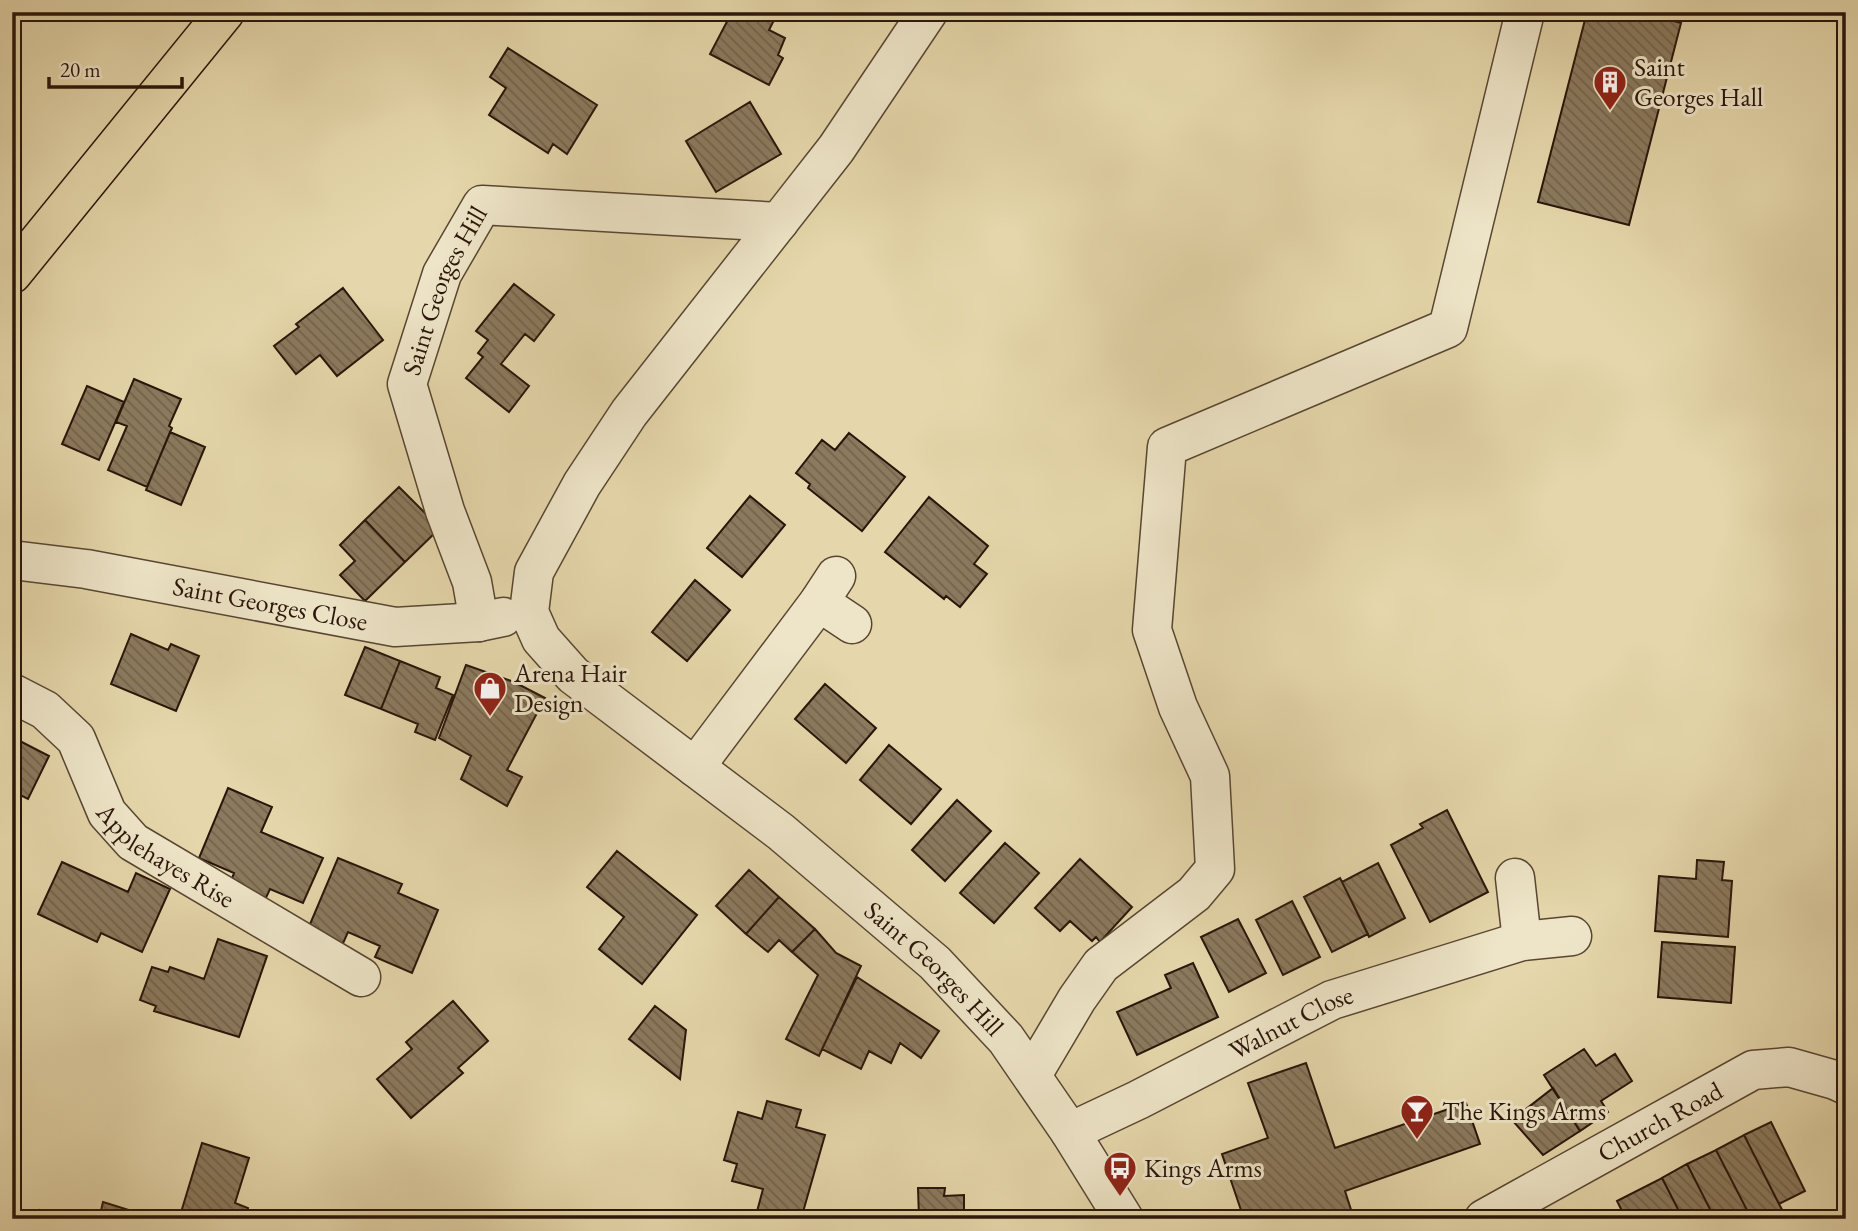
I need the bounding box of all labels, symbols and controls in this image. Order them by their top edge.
scale bar [49,46,182,90]
place label: Saint Georges Hall [1634,50,1763,114]
text: 20 m [60,56,101,83]
building icon: Saint Georges Hall [1591,63,1629,112]
street label: Saint Georges Hill [394,200,495,379]
street label: Saint Georges Close [170,569,370,639]
place label: Arena Hair Design [513,656,627,720]
shop icon: Arena Hair Design [471,669,509,718]
street label: Applehayes Rise [88,795,241,915]
street label: Saint Georges Hill [857,893,1012,1043]
street label: Walnut Close [1223,978,1357,1067]
street label: Church Road [1591,1073,1729,1170]
bar icon: The Kings Arms [1398,1092,1436,1141]
place label: The Kings Arms [1442,1094,1606,1128]
bus stop icon: Kings Arms [1101,1149,1139,1198]
place label: Kings Arms [1144,1151,1262,1185]

